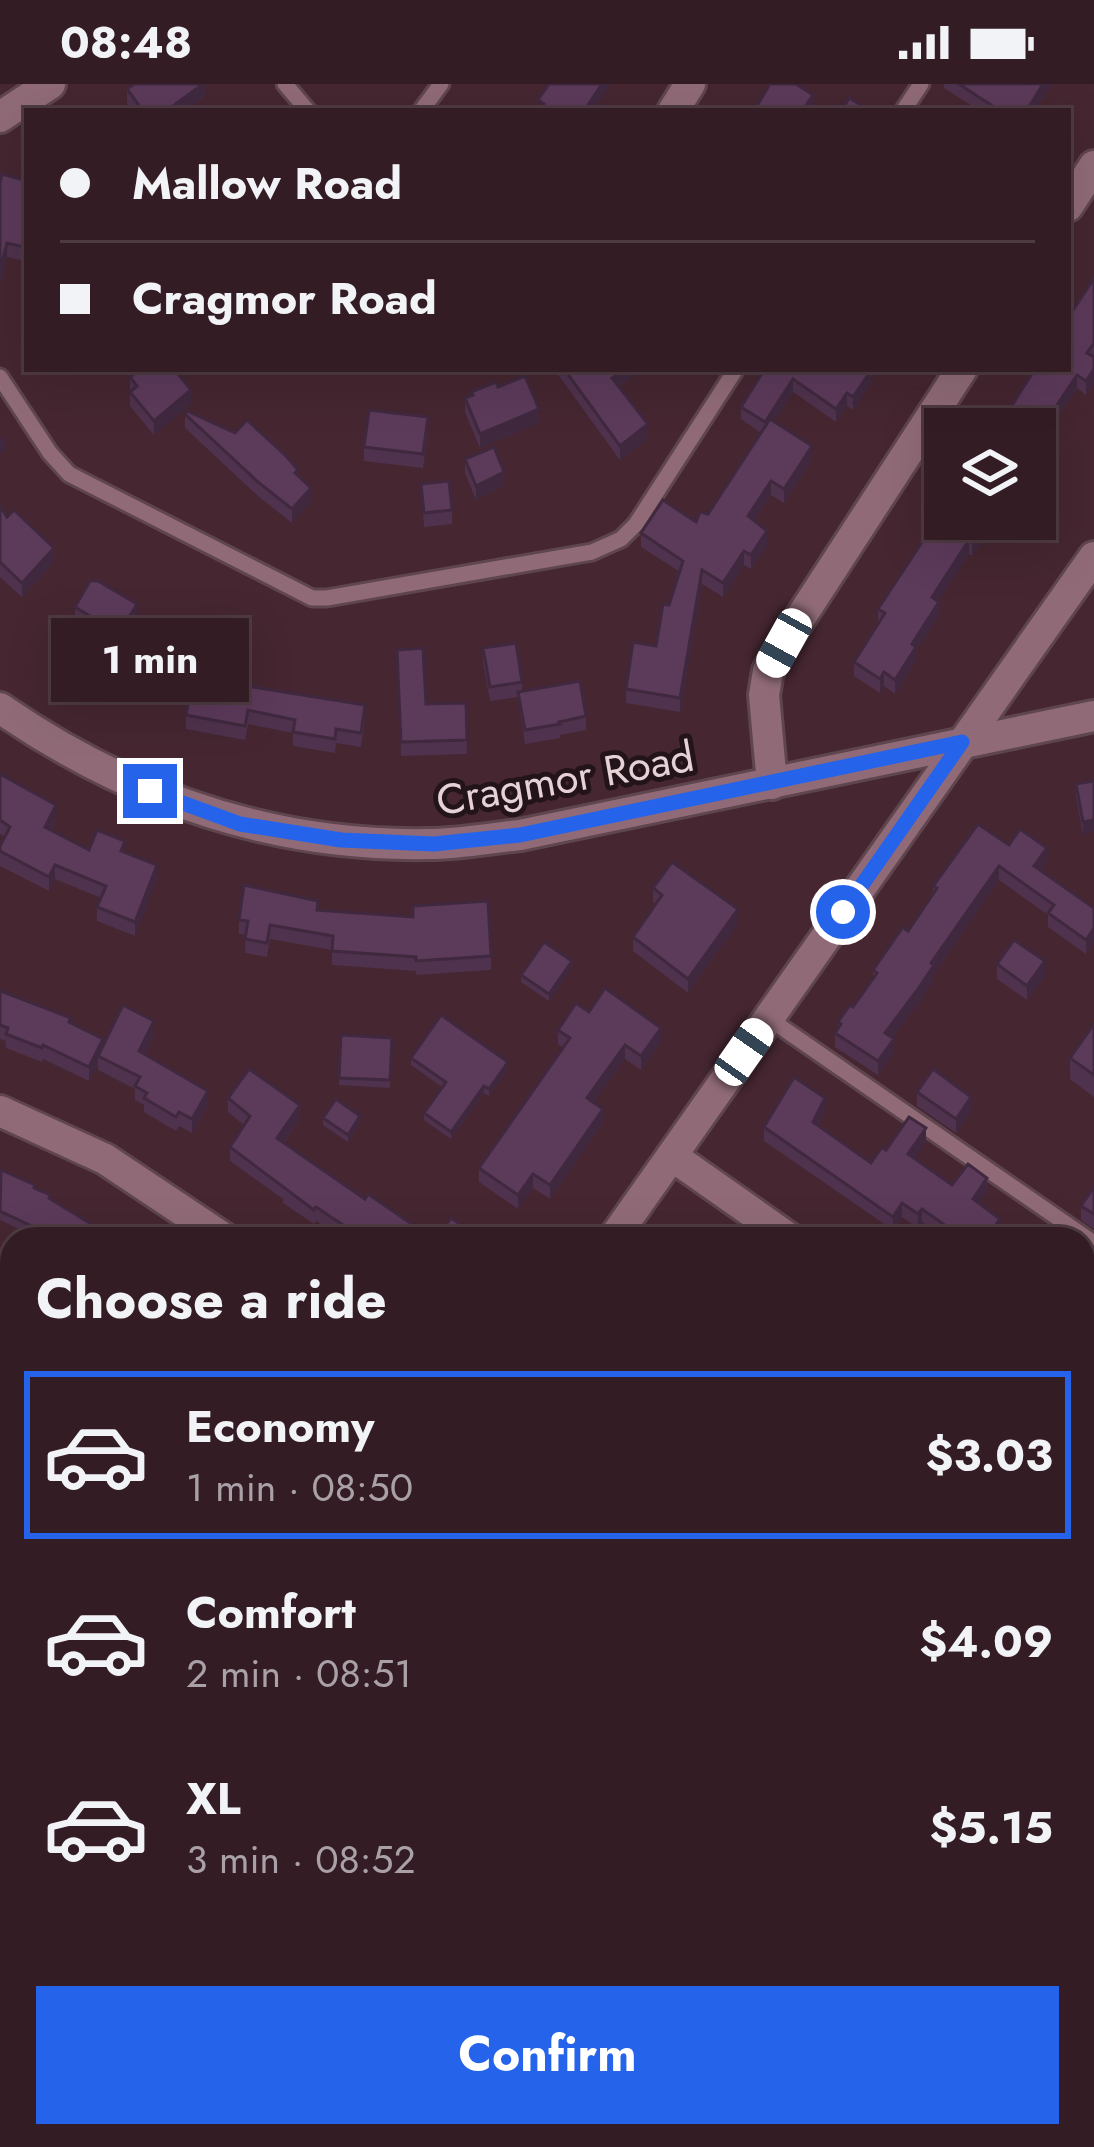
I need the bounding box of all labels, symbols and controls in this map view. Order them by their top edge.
text: 08:48 [60,10,192,75]
text: Mallow Road [132,151,402,216]
text: Cragmor Road [132,266,437,331]
map controls [924,408,1056,540]
button: layers [924,408,1056,540]
car [751,603,817,683]
callout: 1 min [51,617,249,701]
text: 1 min [102,631,198,688]
street label: Cragmor Road [431,726,699,831]
route end [123,764,177,818]
route start [816,885,870,939]
car [709,1012,779,1092]
text: Choose a ride [36,1260,387,1338]
text: Economy [186,1394,374,1459]
icon: car [42,1401,150,1509]
text: $3.03 [926,1423,1053,1488]
text: 1 min · 08:50 [186,1459,413,1516]
text: Comfort [186,1580,356,1645]
icon: car [42,1587,150,1695]
text: $4.09 [919,1609,1053,1674]
text: 2 min · 08:51 [186,1645,412,1702]
text: XL [186,1766,241,1831]
icon: car [42,1773,150,1881]
text: $5.15 [930,1795,1053,1860]
text: 3 min · 08:52 [186,1831,416,1888]
button: Confirm [36,1986,1059,2124]

